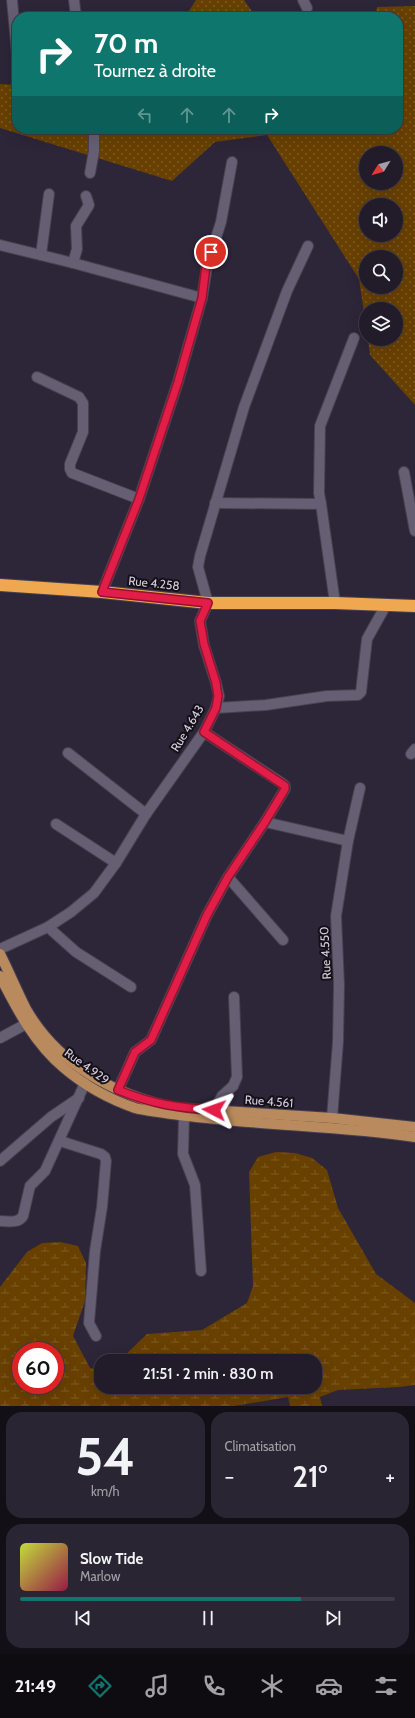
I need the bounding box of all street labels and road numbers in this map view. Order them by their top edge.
street label: Rue 4.258 [128,573,180,593]
street label: Rue 4.643 [167,702,207,754]
street label: Rue 4.550 [316,926,334,980]
street label: Rue 4.929 [62,1045,112,1087]
street label: Rue 4.561 [244,1092,294,1110]

